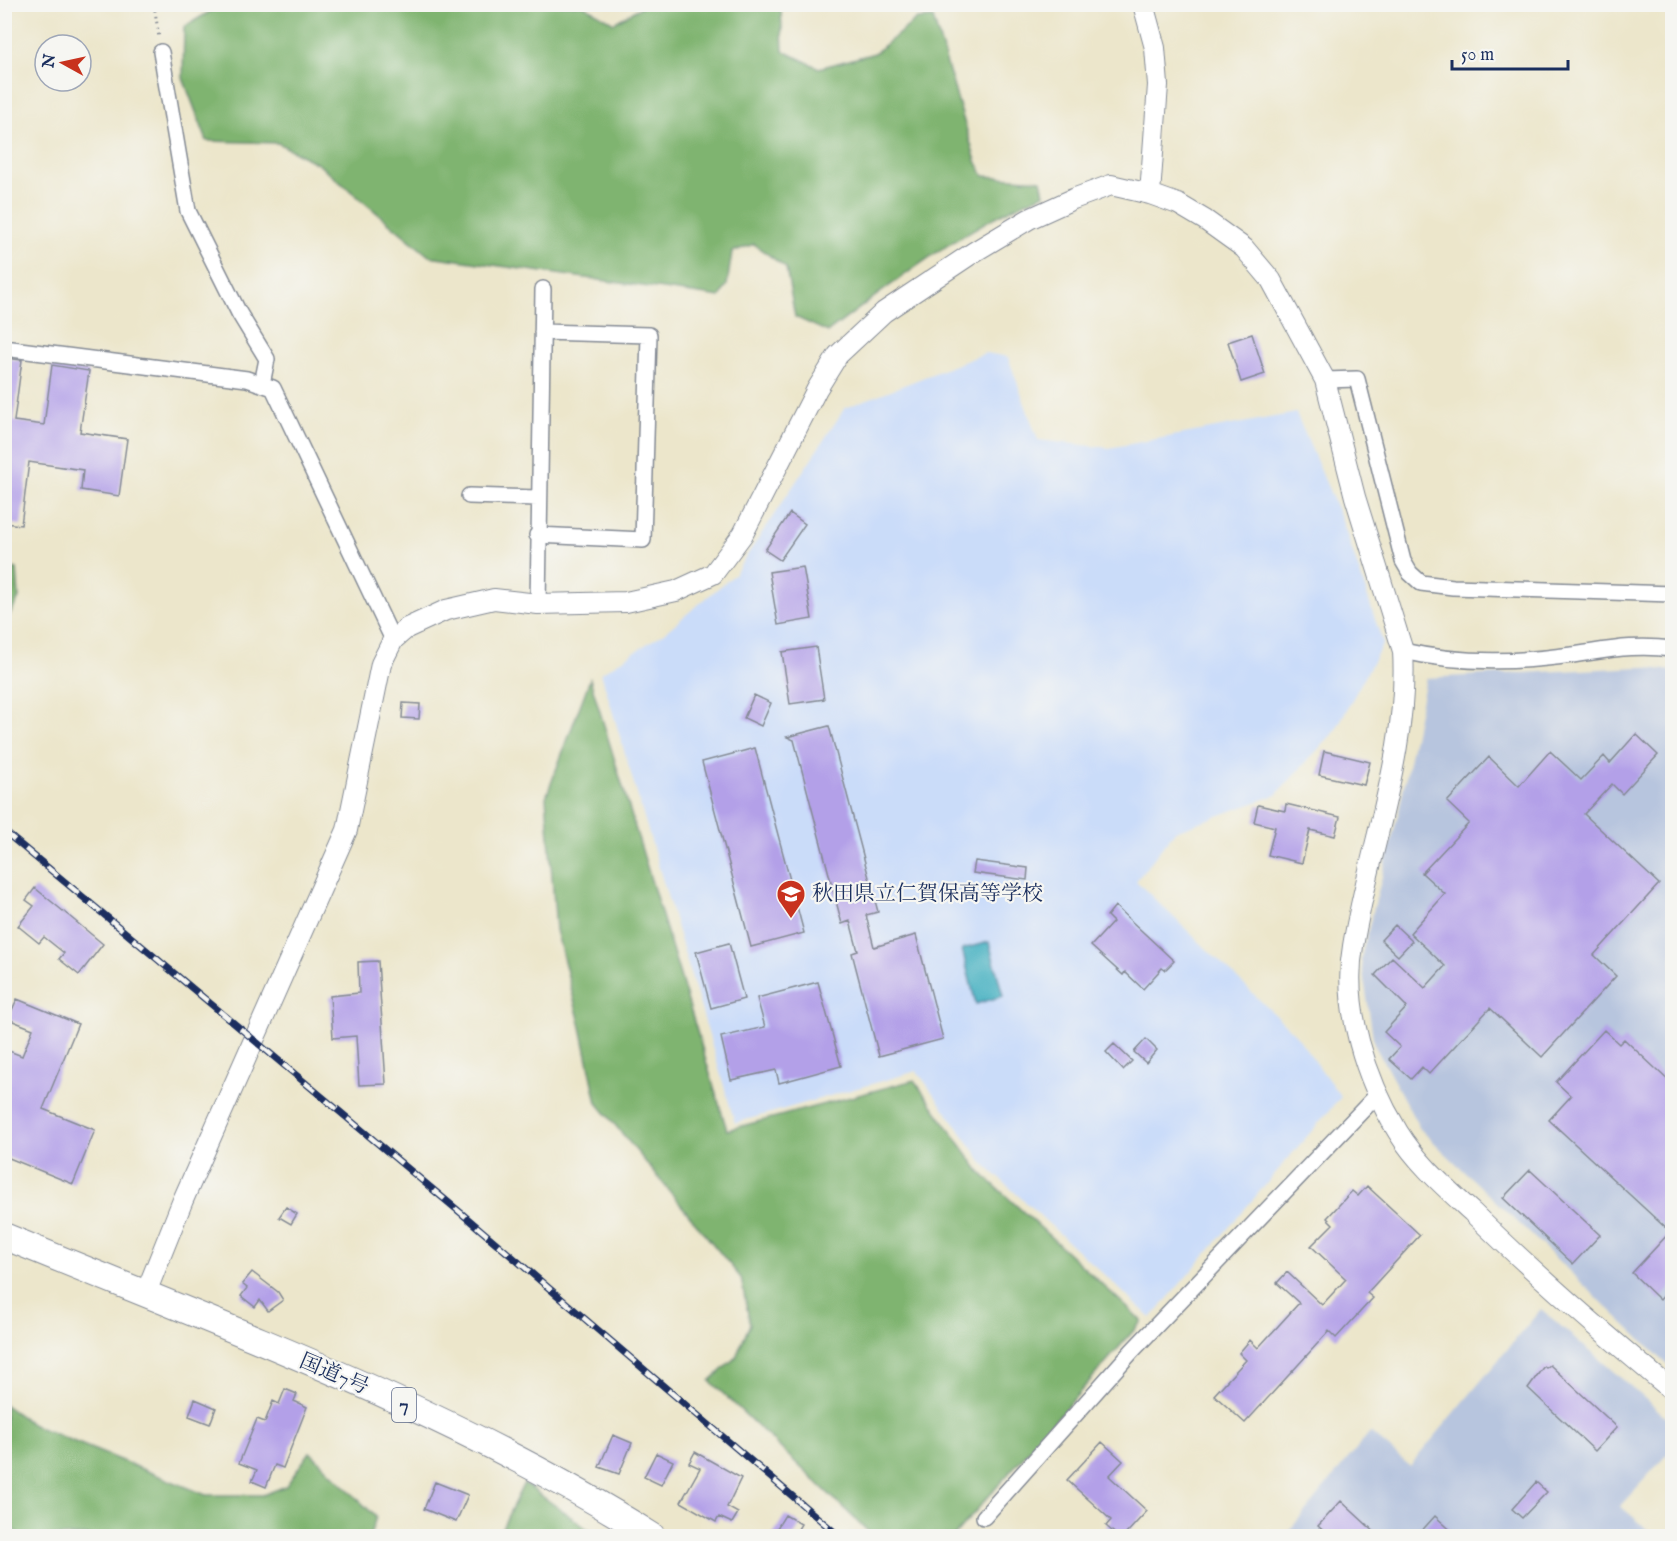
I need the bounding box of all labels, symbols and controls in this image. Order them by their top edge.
north arrow [33,33,93,93]
scale bar [1452,33,1568,71]
text: 50 m [1461,44,1494,67]
text: N [39,53,61,70]
school or university icon: 秋田県立仁賀保高等学校 [775,878,807,920]
place label: 秋田県立仁賀保高等学校 [812,881,1043,908]
street label: 国道7号 [295,1348,373,1402]
road number: 7 [392,1388,416,1422]

